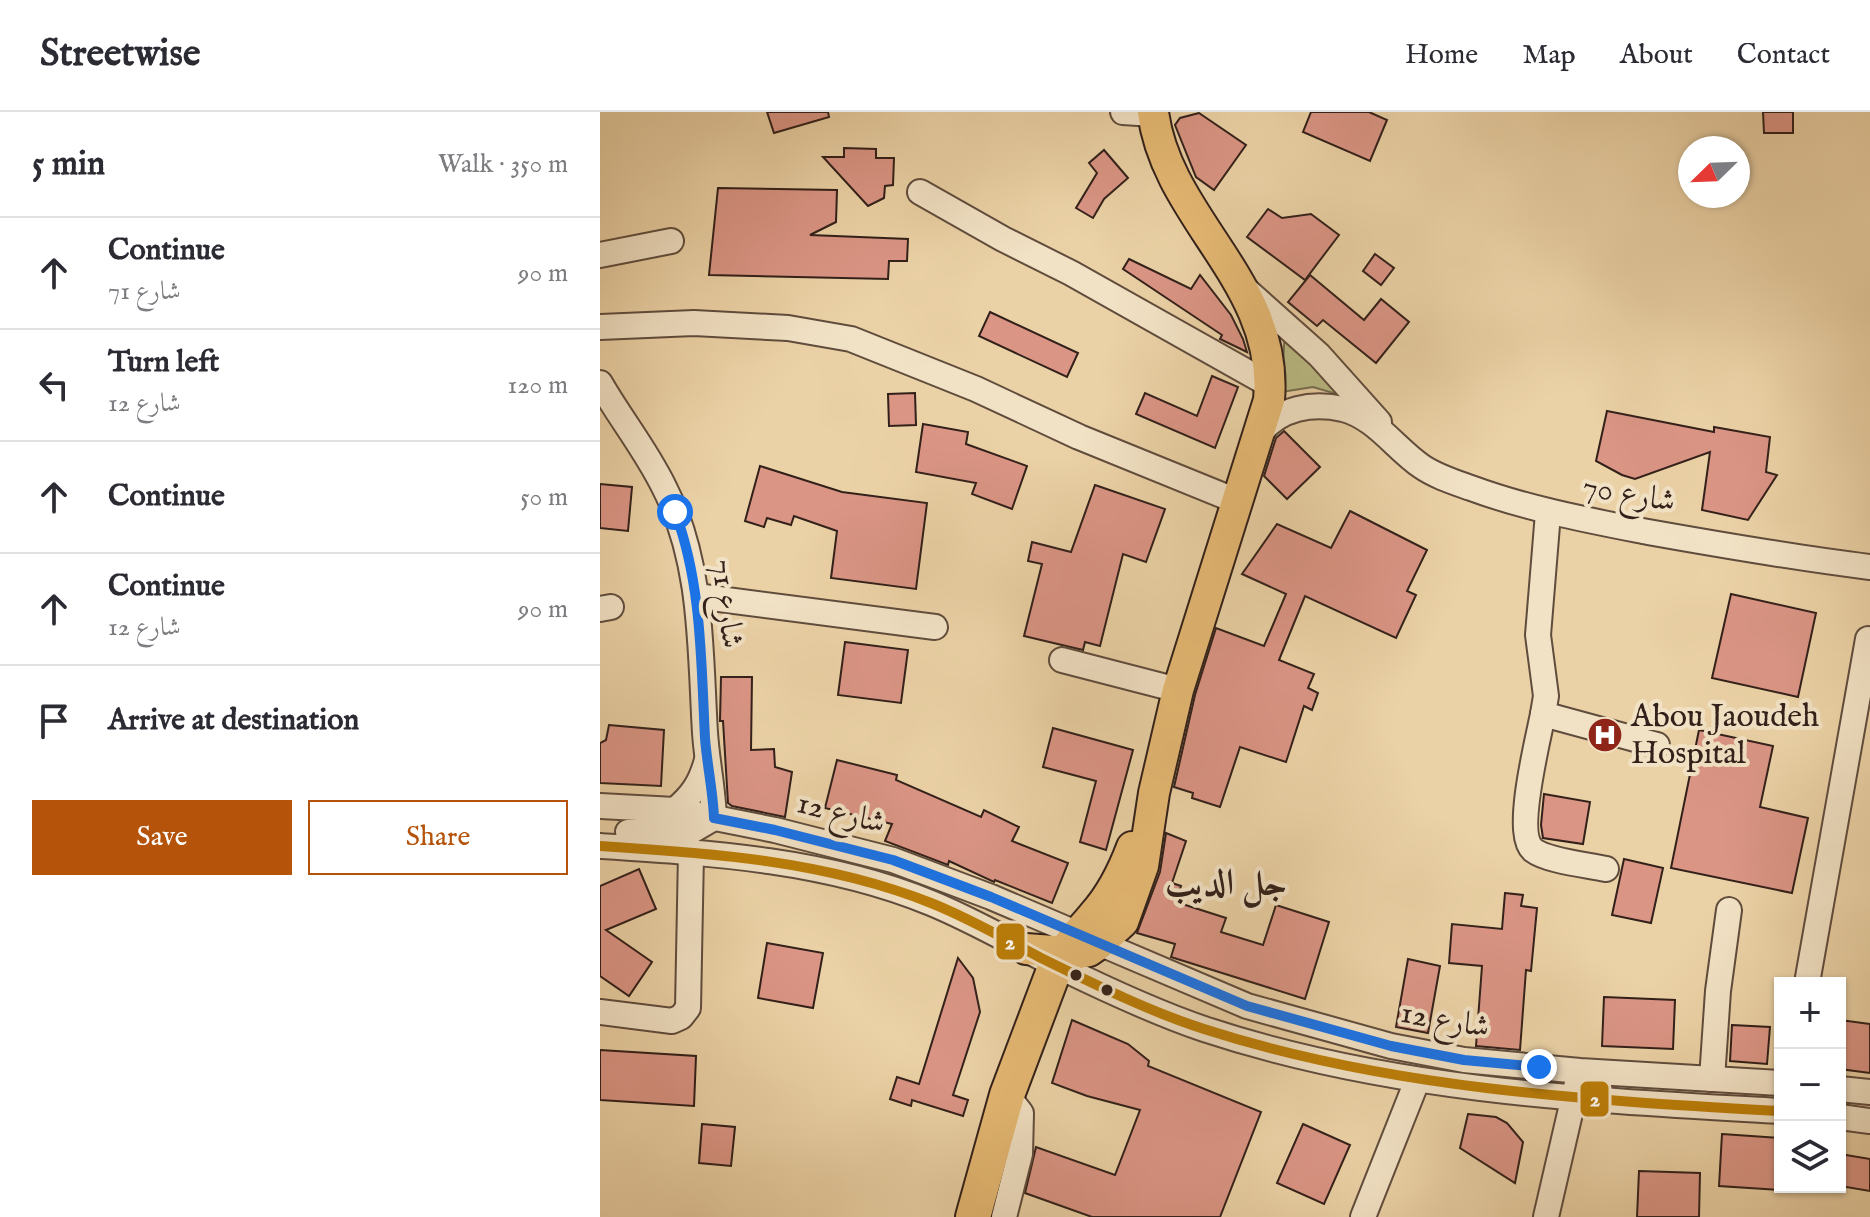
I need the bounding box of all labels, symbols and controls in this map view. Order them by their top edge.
text: Streetwise [40,31,200,79]
text: Home [1405,38,1478,73]
text: Map [1522,38,1576,73]
text: About [1620,38,1693,73]
text: Contact [1737,38,1830,73]
north arrow [1678,136,1750,208]
text: 5 min [32,143,105,186]
text: Walk · 350 m [438,148,568,181]
text: Continue [108,232,225,270]
icon: ahead [32,251,76,295]
text: 90 m [518,257,568,290]
text: شارع 71 [108,275,181,308]
text: Turn left [108,344,219,382]
icon: left [32,363,76,407]
text: 120 m [508,369,568,402]
text: شارع 12 [108,387,181,420]
street label: شارع 70 [1579,467,1678,527]
icon: ahead [32,475,76,519]
text: Continue [108,478,225,516]
text: 50 m [520,481,568,514]
route start [657,494,693,530]
street label: شارع 71 [696,557,752,651]
text: Continue [108,568,225,606]
icon: ahead [32,587,76,631]
text: 90 m [518,593,568,626]
text: شارع 12 [108,611,181,644]
place label: Abou Jaoudeh Hospital [1630,697,1819,775]
icon: arrive [32,699,76,743]
text: Arrive at destination [108,702,359,740]
hospital icon: Abou Jaoudeh Hospital [1586,716,1624,754]
street label: شارع 12 [792,783,889,849]
button: Save [32,800,292,875]
button: Share [308,800,568,875]
district label: جل الديب [1165,861,1287,908]
line badge: 2 [995,922,1026,961]
text: 2 [1005,929,1015,957]
unlabelled marker [1068,967,1084,983]
map controls [1774,977,1846,1193]
button: + [1774,977,1846,1049]
unlabelled marker [1099,982,1115,998]
street label: شارع 12 [1397,993,1493,1053]
route end [1521,1049,1557,1085]
button: − [1774,1049,1846,1121]
line badge: 2 [1579,1080,1610,1118]
text: 2 [1590,1086,1600,1114]
button: layers [1774,1121,1846,1193]

